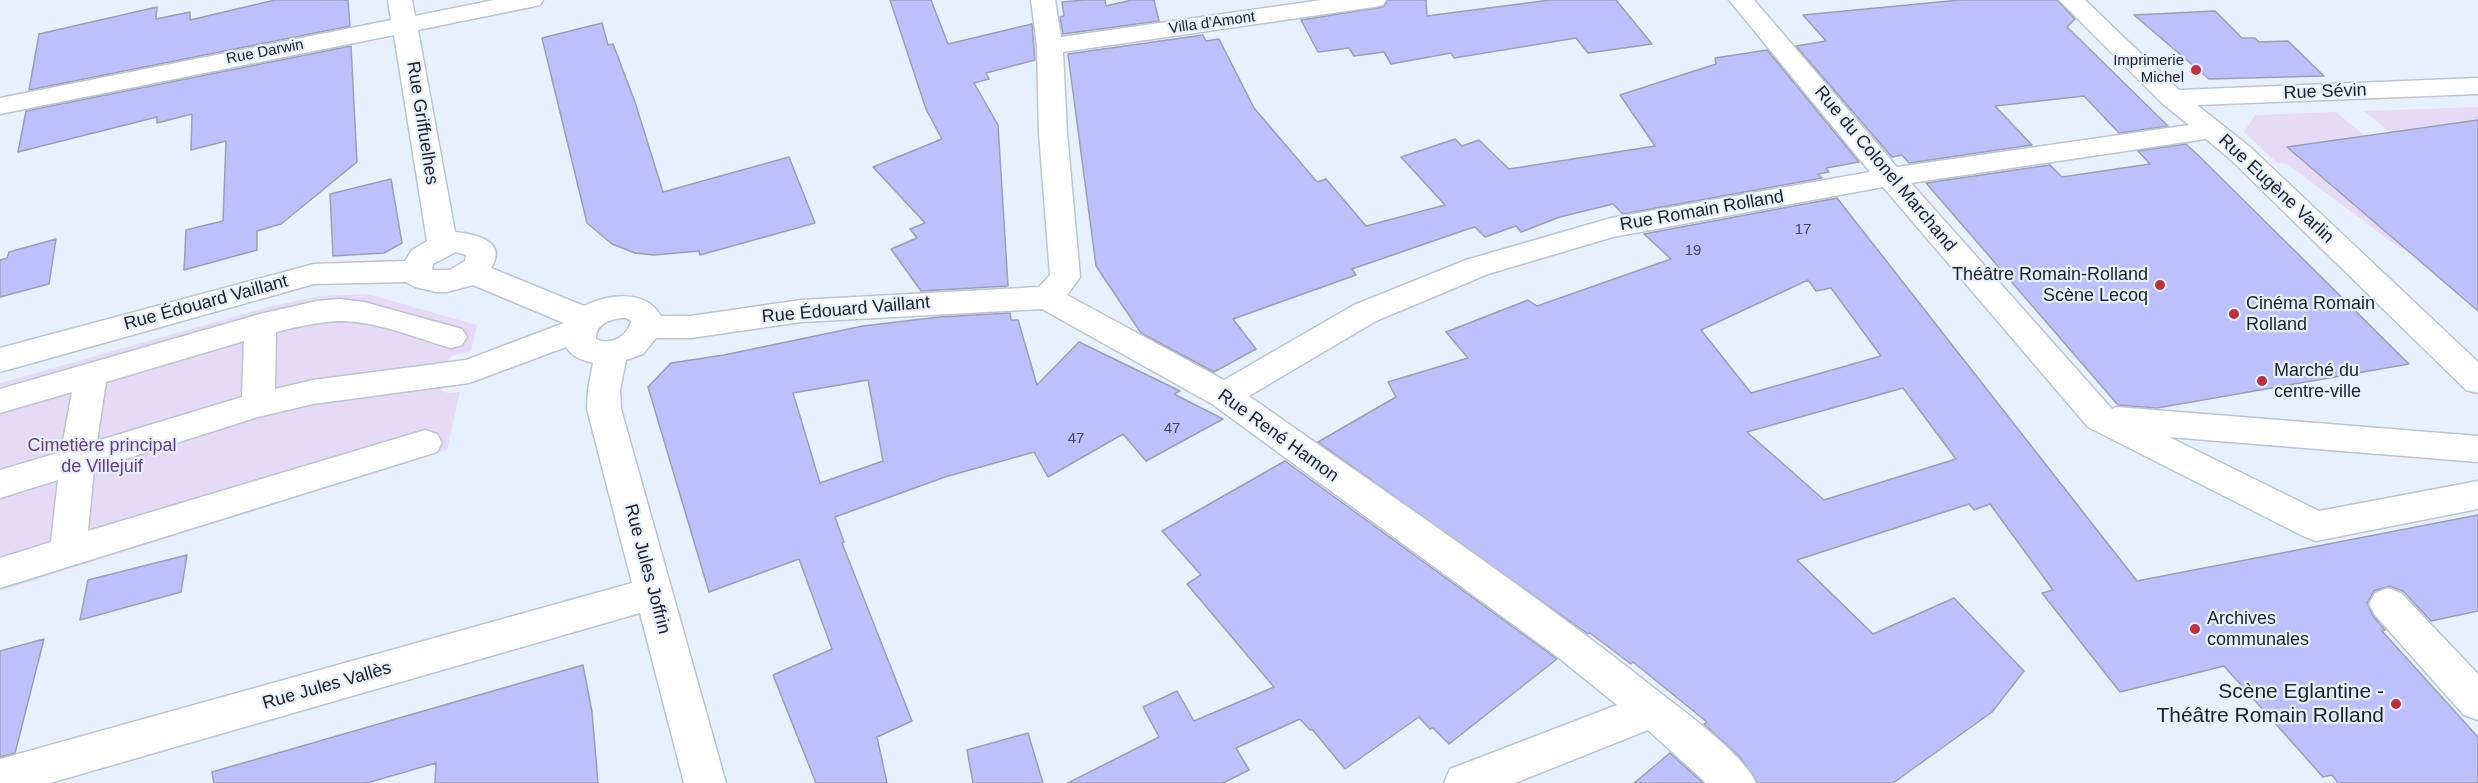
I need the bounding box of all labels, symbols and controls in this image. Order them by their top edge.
street label: Villa d'Amont [1168,8,1256,38]
street label: Rue Darwin [225,36,305,68]
place label: Imprimerie Michel [2113,52,2184,87]
street label: Rue Griffuelhes [402,60,442,186]
marker: Imprimerie Michel [2189,63,2203,77]
street label: Rue Sévin [2283,80,2367,104]
street label: Rue du Colonel Marchand [1810,82,1960,256]
street label: Rue Eugène Varlin [2214,130,2338,248]
street label: Rue Romain Rolland [1618,186,1786,236]
house number: 17 [1795,221,1811,239]
house number: 19 [1685,242,1701,260]
place label: Théâtre Romain-Rolland Scène Lecoq [1952,264,2148,306]
street label: Rue Édouard Vaillant [122,271,290,335]
marker: Théâtre Romain-Rolland Scène Lecoq [2153,278,2167,292]
street label: Rue Édouard Vaillant [761,292,931,328]
place label: Cinéma Romain Rolland [2246,293,2375,336]
marker: Cinéma Romain Rolland [2227,307,2241,321]
place label: Marché du centre-ville [2274,360,2361,403]
marker: Marché du centre-ville [2255,374,2269,388]
street label: Rue René Hamon [1213,385,1343,487]
house number: 47 [1164,420,1180,438]
house number: 47 [1068,430,1084,448]
park label: Cimetière principal de Villejuif [27,435,177,478]
street label: Rue Jules Joffrin [619,502,675,636]
place label: Archives communales [2207,608,2309,650]
marker: Archives communales [2188,622,2202,636]
street label: Rue Jules Vallès [260,657,394,715]
place label: Scène Eglantine - Théâtre Romain Rolland [2156,679,2384,729]
marker: Scène Eglantine - Théâtre Romain Rolland [2389,697,2403,711]

